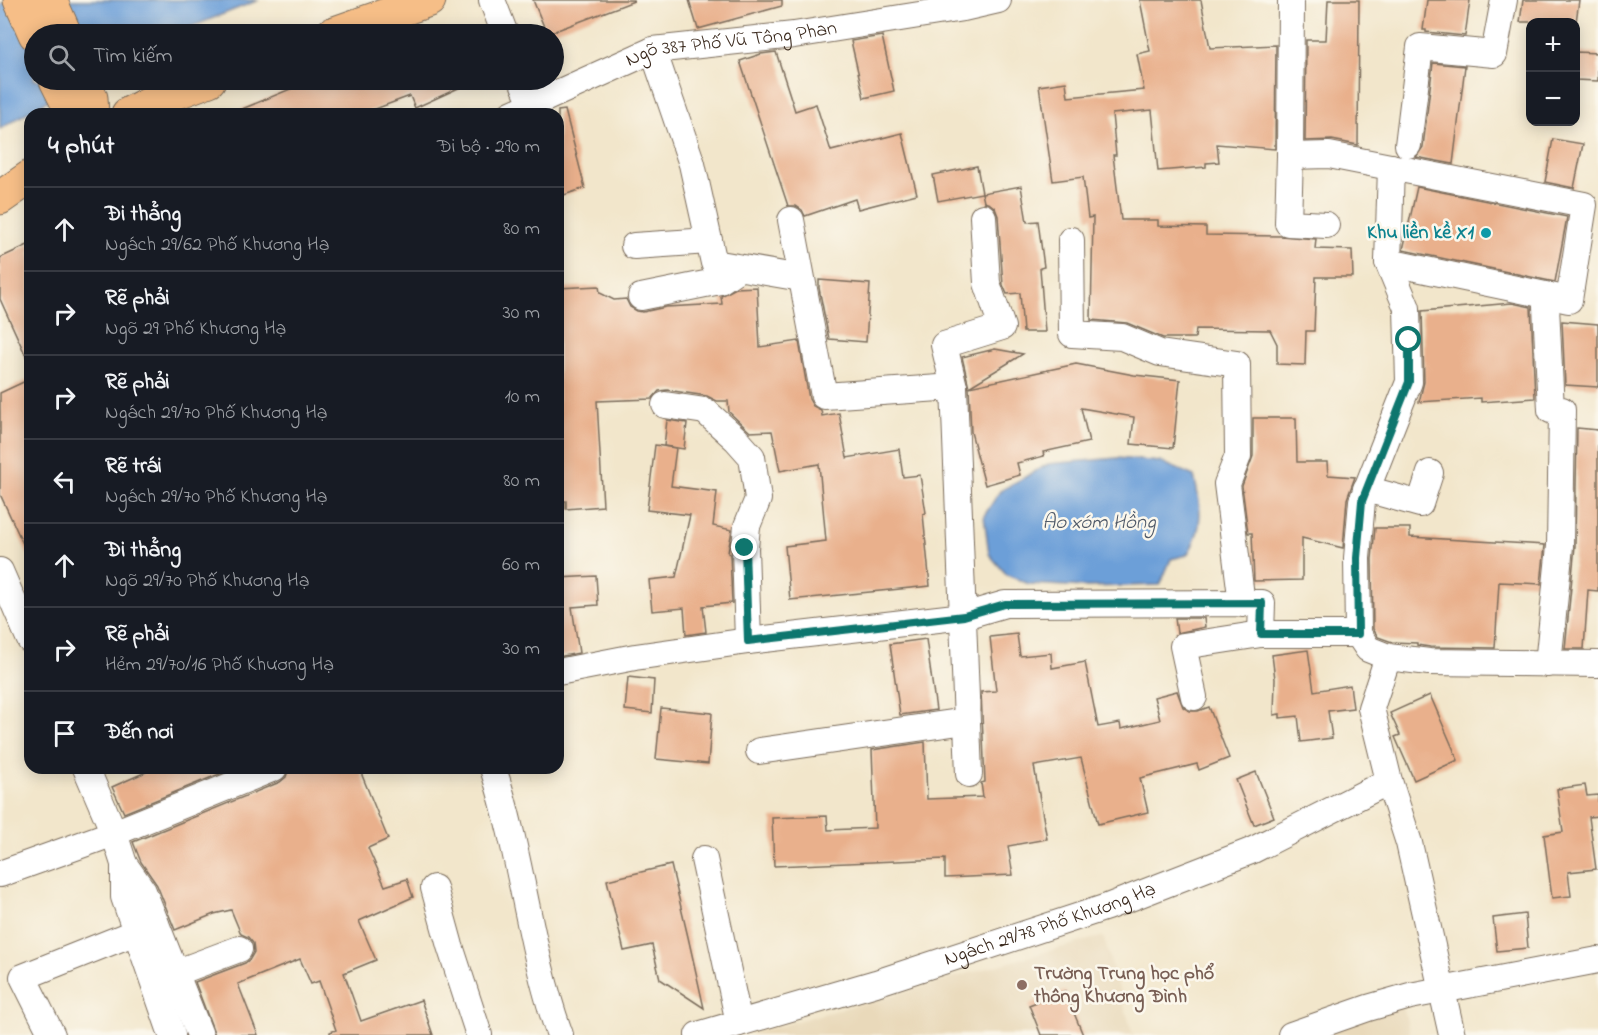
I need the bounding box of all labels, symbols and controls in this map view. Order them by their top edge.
street label: Ngõ 387 Phố Vũ Tông Phan [621,14,839,75]
map controls [1526,18,1580,126]
button: + [1526,18,1580,72]
search box [24,24,564,90]
icon: search [45,41,78,74]
text: Tìm kiếm [93,41,173,73]
button: − [1526,72,1580,126]
text: 4 phút [48,128,114,166]
text: Đi bộ · 290 m [437,133,540,162]
text: Đi thẳng [105,199,181,231]
icon: ahead [48,213,81,246]
text: 80 m [503,215,540,244]
place label: Khu liền kề X1 [1367,219,1475,248]
marker: Khu liền kề X1 [1479,226,1493,240]
text: Ngách 29/62 Phố Khương Hạ [105,231,329,260]
text: Rẽ phải [105,283,169,315]
icon: right [48,297,81,330]
text: 30 m [503,299,540,328]
text: Ngõ 29 Phố Khương Hạ [105,315,286,344]
route start [1395,326,1421,352]
text: Rẽ phải [105,367,169,399]
icon: right [48,381,81,414]
text: 10 m [504,383,540,412]
text: Ngách 29/70 Phố Khương Hạ [105,399,328,428]
text: Rẽ trái [105,451,162,483]
icon: left [48,465,81,498]
text: 80 m [503,467,540,496]
text: Ngách 29/70 Phố Khương Hạ [105,483,328,512]
water label: Ao xóm Hồng [1042,508,1156,539]
route end [731,534,757,560]
text: Đi thẳng [105,535,181,567]
icon: ahead [48,549,81,582]
text: 60 m [502,551,540,580]
text: Ngõ 29/70 Phố Khương Hạ [105,567,309,596]
text: Rẽ phải [105,619,169,651]
icon: right [48,633,81,666]
text: 30 m [503,635,540,664]
text: Hẻm 29/70/16 Phố Khương Hạ [105,651,334,680]
icon: arrive [48,717,81,750]
text: Đến nơi [105,717,174,749]
street label: Ngách 29/78 Phố Khương Hạ [941,875,1160,974]
place label: Trường Trung học phổ thông Khương Đình [1033,960,1215,1013]
marker: Trường Trung học phổ thông Khương Đình [1015,978,1029,992]

